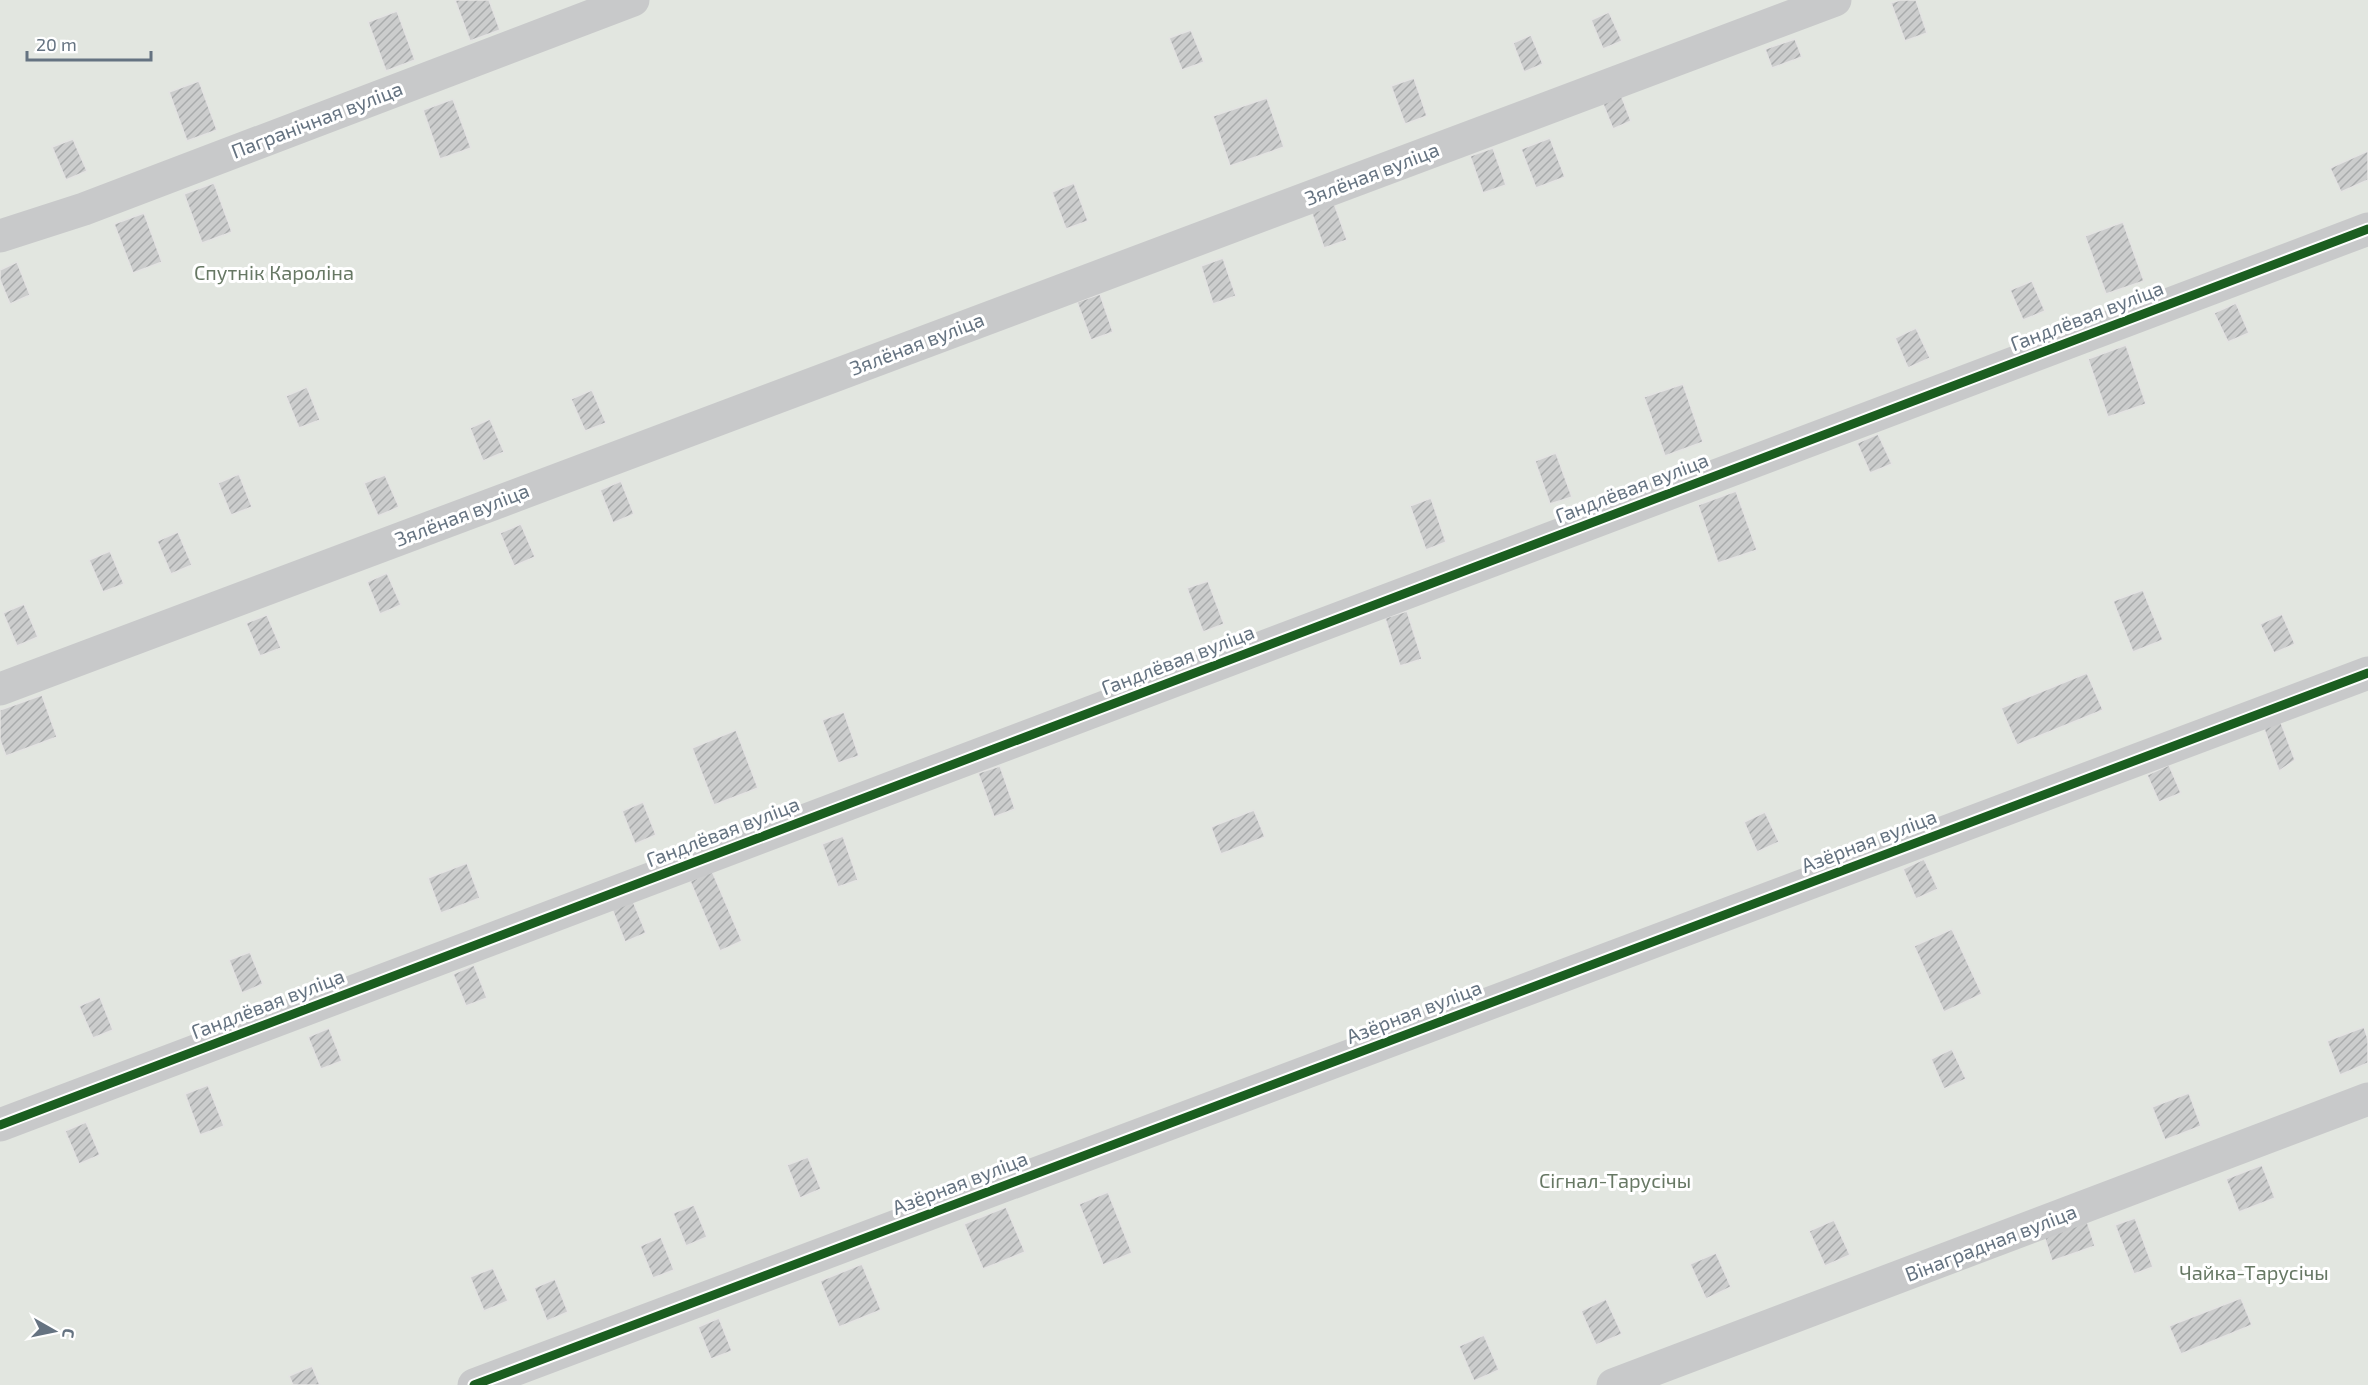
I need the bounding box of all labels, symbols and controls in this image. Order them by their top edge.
scale bar [27,24,152,62]
text: 20 m [36,33,77,55]
street label: Пагранічная вуліца [227,75,406,164]
street label: Зялёная вуліца [1301,136,1443,211]
park label: Спутнік Кароліна [194,260,354,285]
street label: Гандлёвая вуліца [2007,275,2167,356]
street label: Зялёная вуліца [846,306,988,381]
street label: Гандлёвая вуліца [1552,447,1712,528]
street label: Зялёная вуліца [391,477,533,552]
street label: Гандлёвая вуліца [1098,619,1258,700]
street label: Гандлёвая вуліца [643,791,803,872]
street label: Азёрная вуліца [1798,803,1940,878]
street label: Гандлёвая вуліца [188,963,348,1044]
street label: Азёрная вуліца [1343,974,1485,1049]
street label: Азёрная вуліца [889,1145,1031,1220]
park label: Сігнал-Тарусічы [1539,1168,1691,1193]
street label: Вінаградная вуліца [1901,1198,2080,1287]
park label: Чайка-Тарусічы [2179,1260,2329,1285]
north arrow [24,1301,84,1361]
text: С [59,1327,79,1340]

